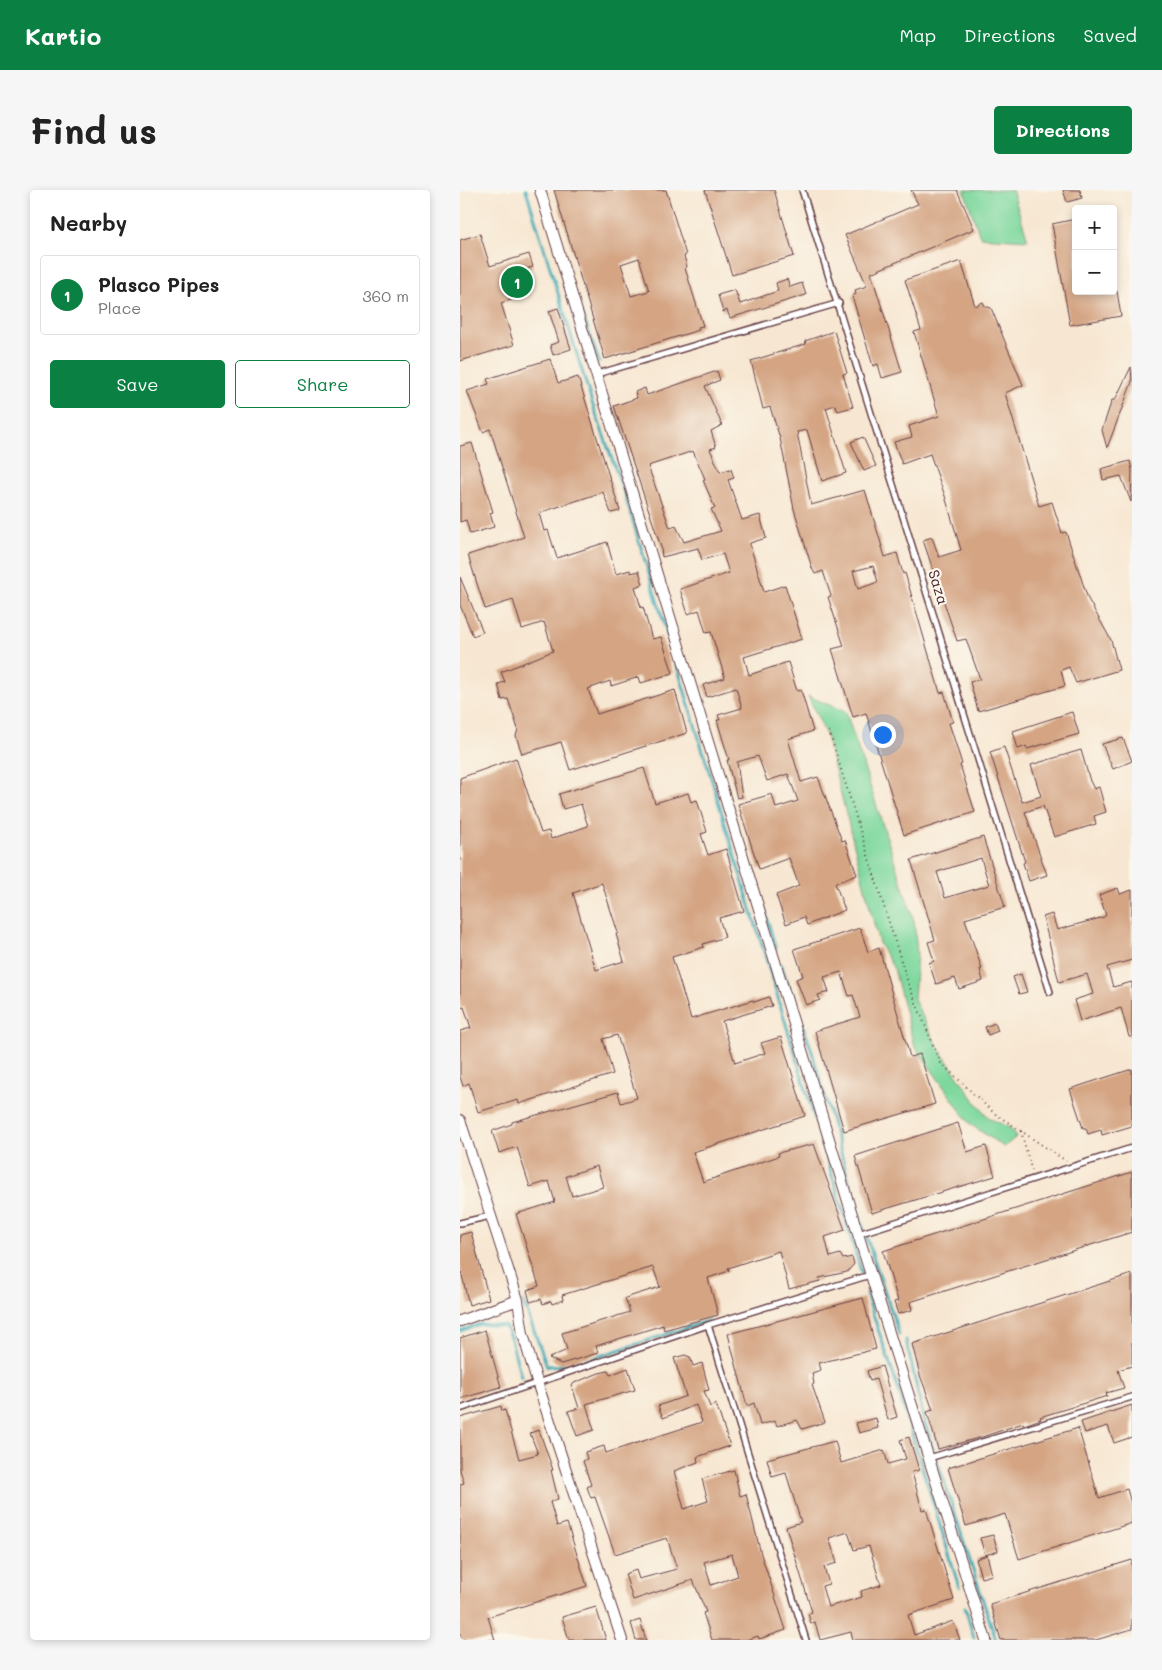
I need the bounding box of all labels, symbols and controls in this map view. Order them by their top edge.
text: Kartio [25,20,101,51]
text: Map [899,23,936,47]
text: Directions [964,23,1056,47]
text: Saved [1084,23,1137,47]
button: Directions [994,106,1132,154]
text: Find us [30,107,157,153]
map controls [1072,205,1117,295]
button: + [1072,205,1117,250]
text: Nearby [50,209,127,236]
button: − [1072,250,1117,295]
pin: 1 [501,263,533,301]
text: Plasco Pipes [98,272,219,297]
text: 1 [63,285,71,306]
text: 360 m [362,285,409,306]
text: Place [98,297,141,318]
button: Save [50,360,225,408]
button: Share [235,360,410,408]
street label: Saza [924,567,954,607]
your location [870,722,896,748]

